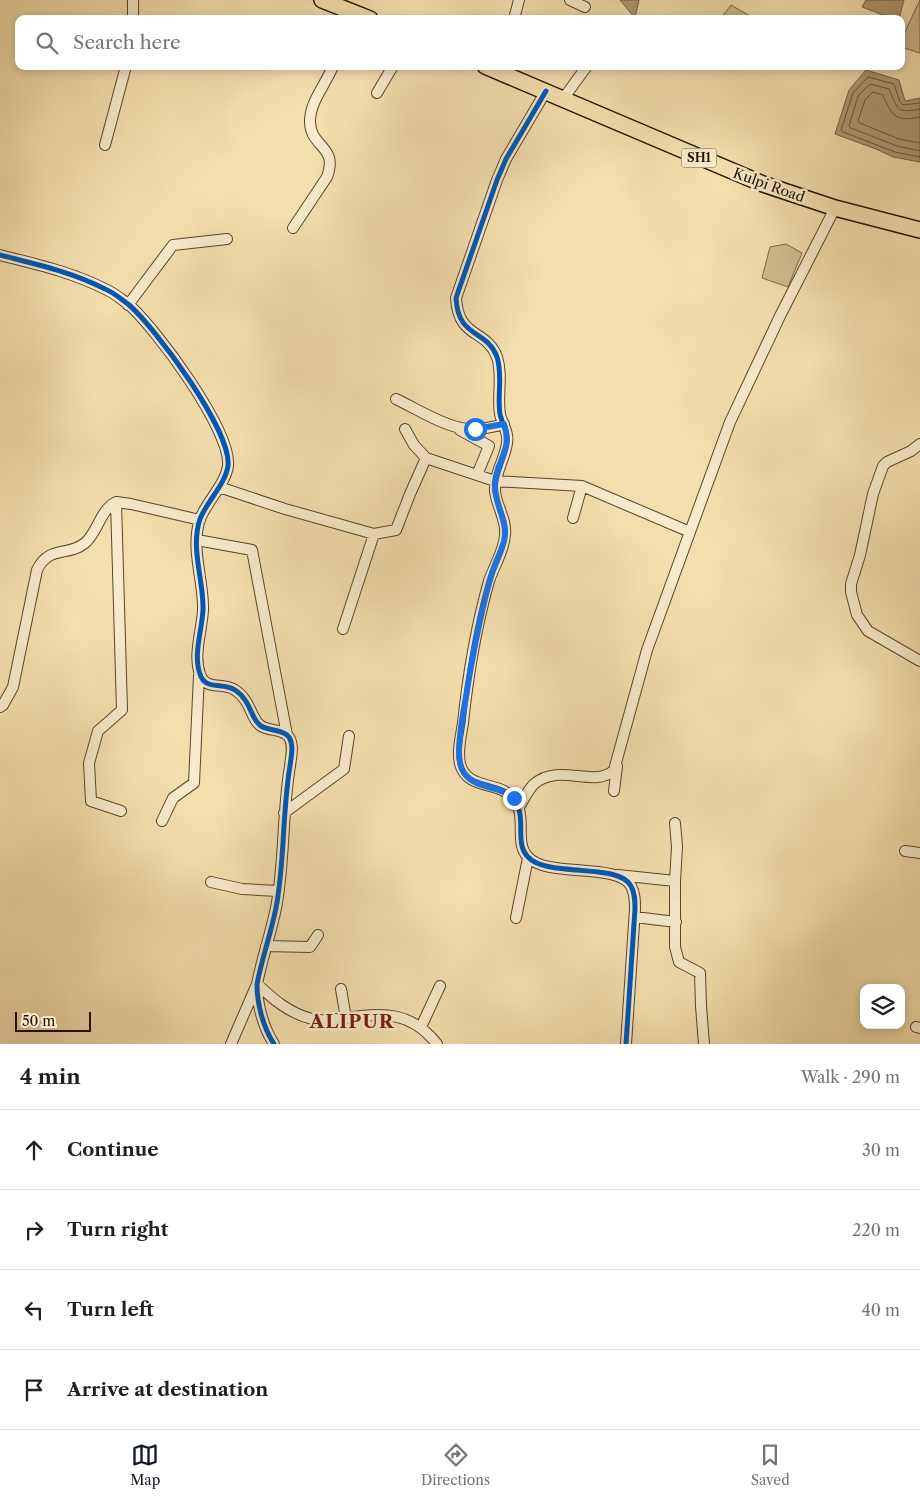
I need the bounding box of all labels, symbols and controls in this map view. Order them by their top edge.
search box [15,15,905,70]
icon: search [33,29,61,57]
text: Search here [73,31,181,54]
road number: SH1 [682,148,716,168]
street label: Kulpi Road [731,164,808,206]
route start [464,418,487,441]
route end [503,787,526,810]
map controls [860,984,905,1029]
button: layers [860,984,905,1029]
scale bar [15,1009,91,1032]
district label: ALIPUR [309,1010,395,1033]
text: 50 m [22,1012,55,1030]
text: 4 min [20,1064,81,1089]
text: Walk · 290 m [801,1067,900,1087]
icon: ahead [20,1136,48,1164]
text: Continue [67,1138,159,1161]
text: 30 m [862,1140,900,1160]
icon: right [20,1216,48,1244]
text: Turn right [67,1218,168,1241]
text: 220 m [852,1220,900,1240]
icon: left [20,1296,48,1324]
text: Turn left [67,1298,154,1321]
text: 40 m [861,1300,900,1320]
icon: arrive [20,1376,48,1404]
text: Arrive at destination [67,1378,268,1401]
tab: Map [130,1441,160,1489]
tab: Directions [421,1441,490,1489]
tab: Saved [751,1441,790,1489]

